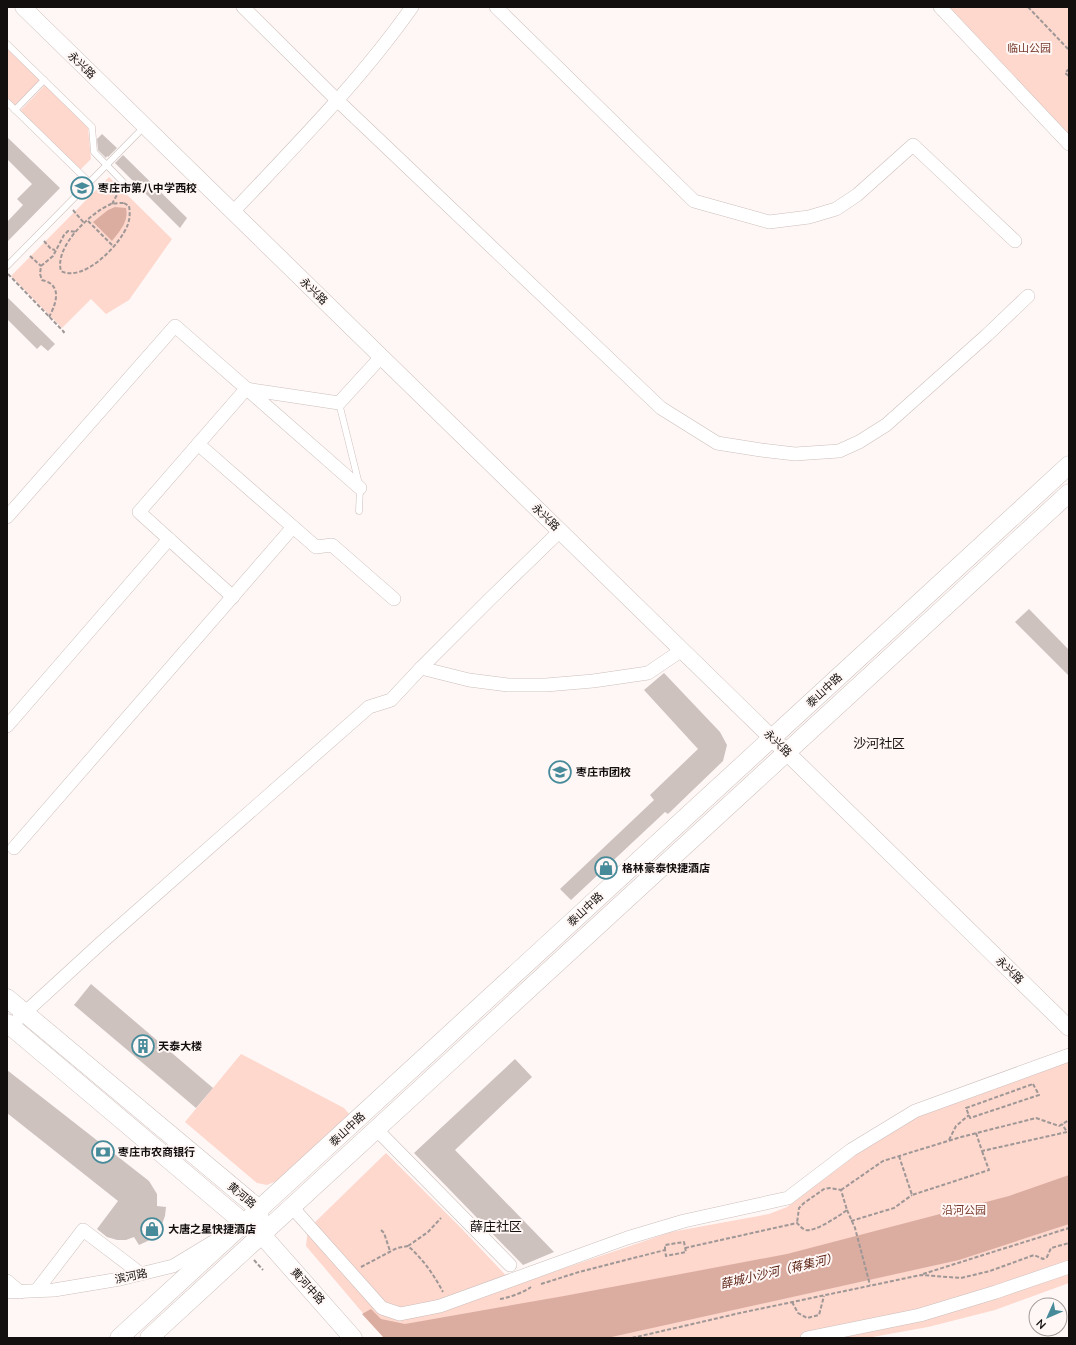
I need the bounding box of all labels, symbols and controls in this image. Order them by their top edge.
park label: 临山公园 [1007,41,1051,56]
street label: 永兴路 [65,49,99,82]
school or university icon: 枣庄市第八中学西校 [69,175,95,201]
place label: 枣庄市第八中学西校 [98,181,197,196]
street label: 永兴路 [297,275,331,308]
street label: 永兴路 [529,501,563,534]
street label: 泰山中路 [803,670,846,711]
street label: 永兴路 [761,727,795,760]
district label: 沙河社区 [853,735,905,753]
school or university icon: 枣庄市团校 [547,759,573,785]
place label: 枣庄市团校 [576,765,631,780]
shop icon: 格林豪泰快捷酒店 [593,855,619,881]
place label: 格林豪泰快捷酒店 [622,861,710,876]
street label: 泰山中路 [564,889,607,930]
street label: 永兴路 [993,954,1027,987]
building icon: 天泰大楼 [130,1033,156,1059]
place label: 天泰大楼 [158,1039,202,1054]
street label: 泰山中路 [326,1109,369,1150]
bank icon: 枣庄市农商银行 [90,1139,116,1165]
place label: 枣庄市农商银行 [118,1145,195,1160]
street label: 黄河路 [224,1179,259,1212]
park label: 沿河公园 [942,1203,986,1218]
shop icon: 大唐之星快捷酒店 [139,1216,165,1242]
district label: 薛庄社区 [470,1218,522,1236]
place label: 大唐之星快捷酒店 [168,1222,256,1237]
water label: 薛城小沙河（蒋集河） [719,1250,839,1292]
street label: 黄河中路 [287,1265,328,1308]
street label: 滨河路 [113,1266,149,1287]
north arrow [1028,1297,1068,1337]
text: N [1033,1316,1049,1332]

